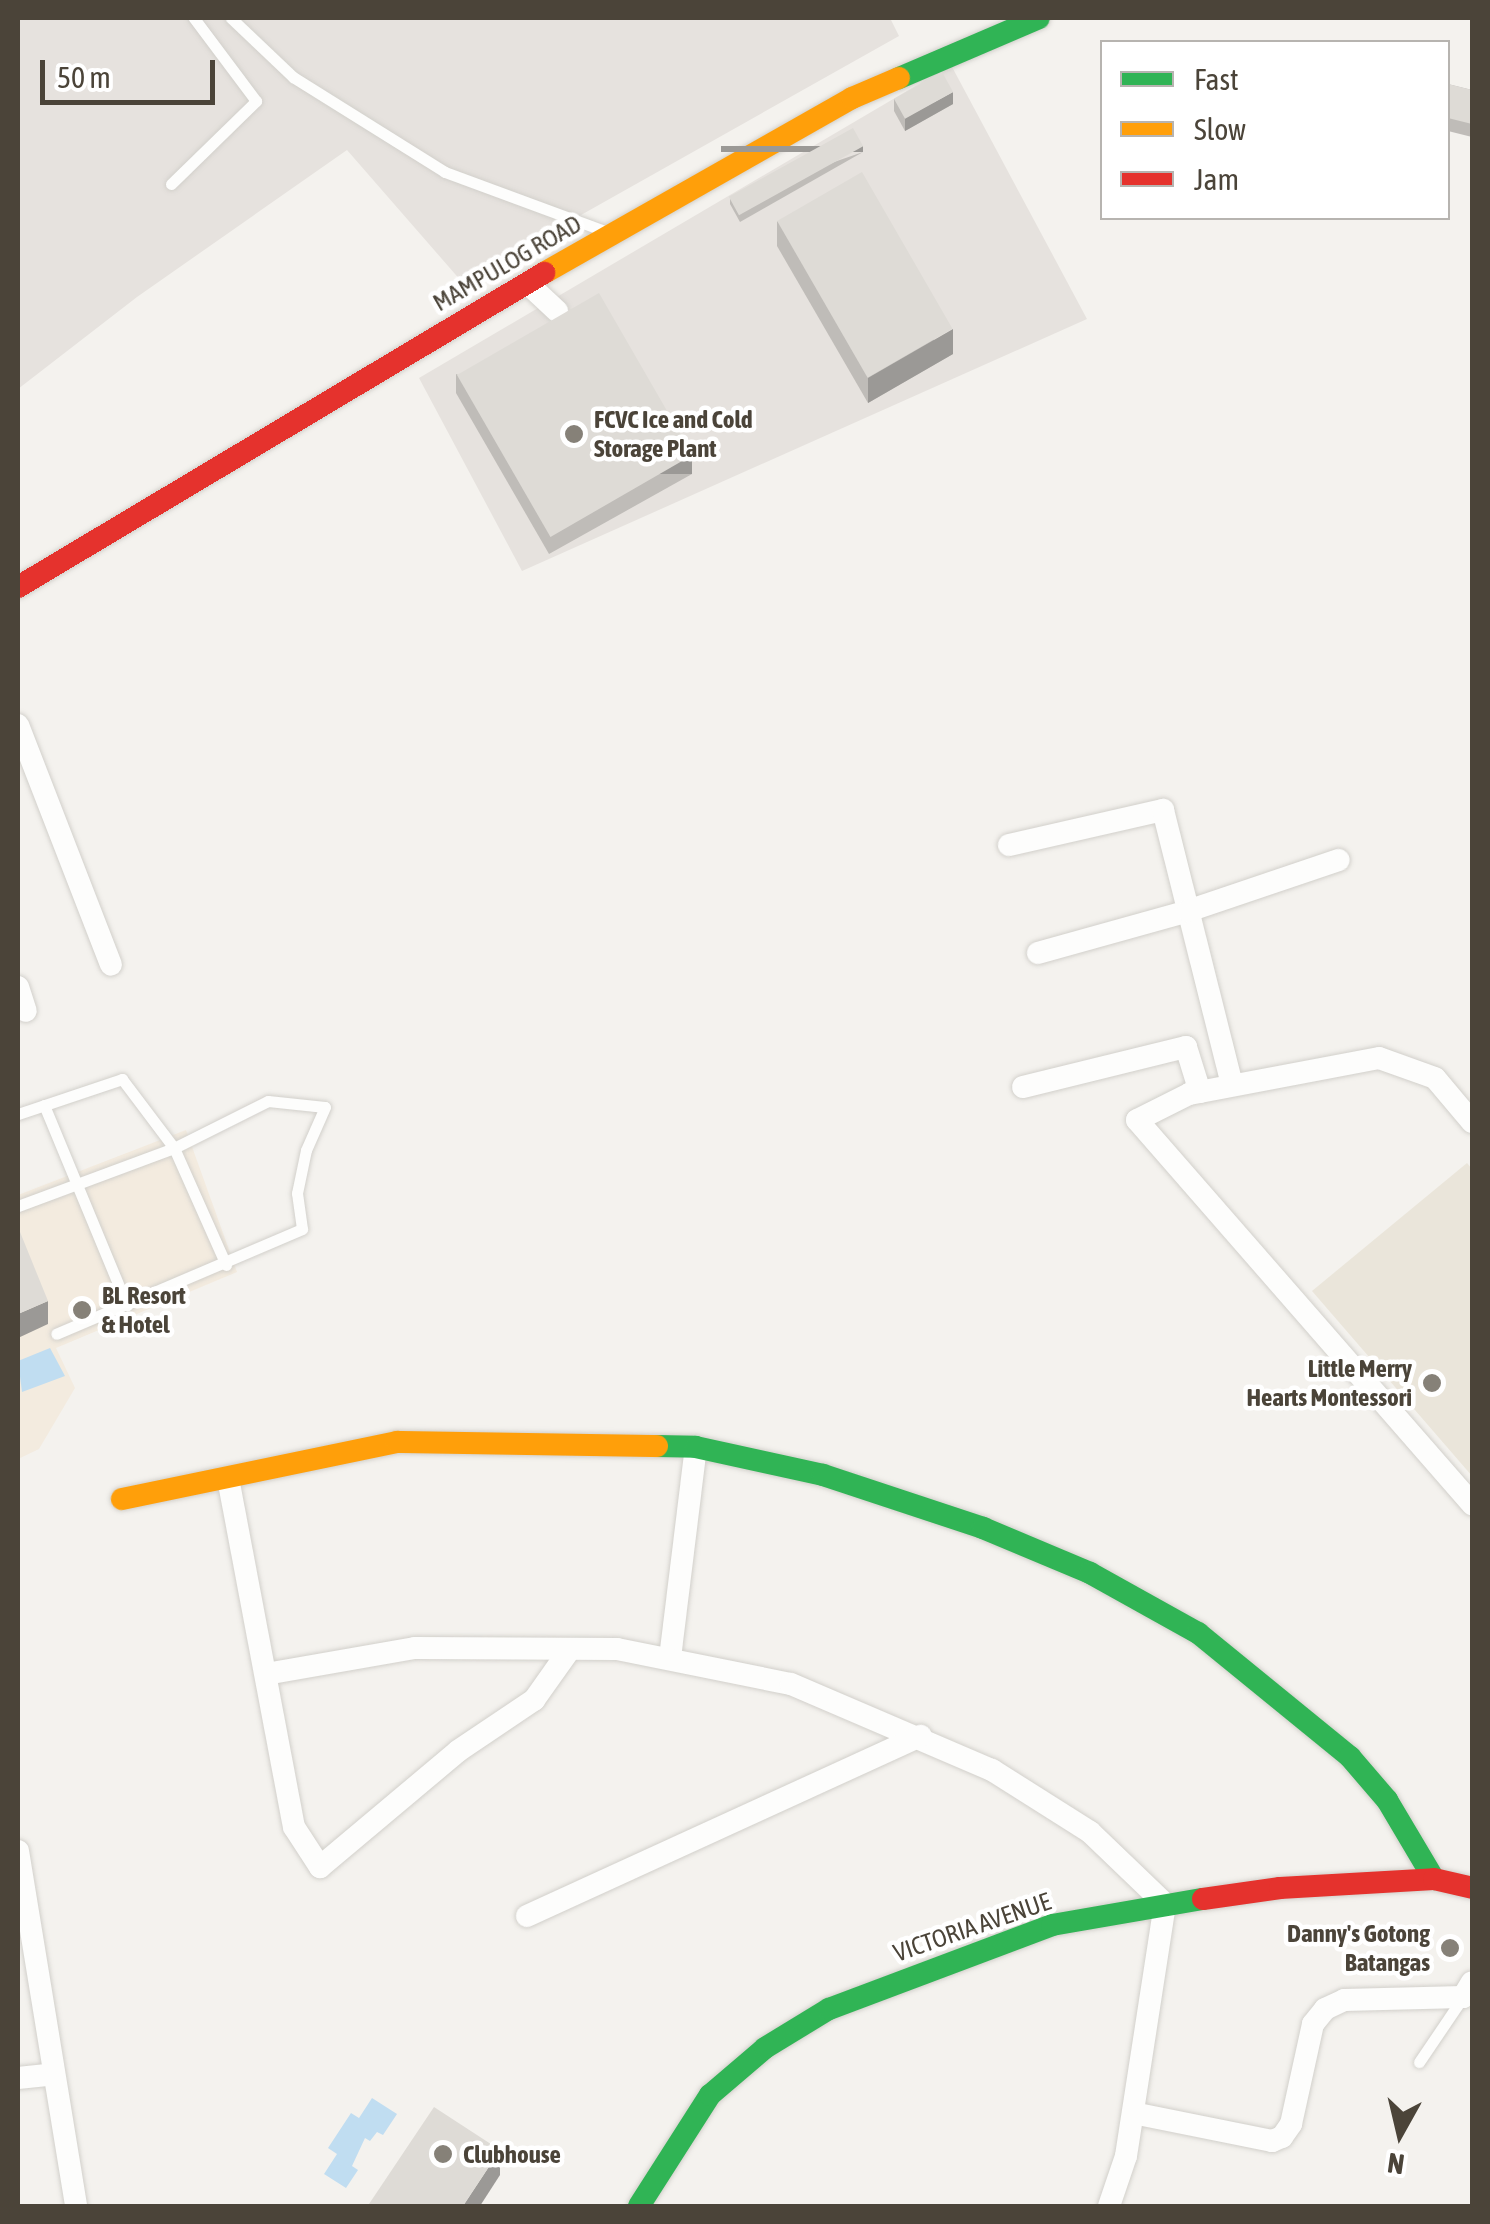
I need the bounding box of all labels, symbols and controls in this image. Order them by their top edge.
scale bar [45,40,220,102]
legend [1100,40,1450,220]
text: 50 m [57,60,111,94]
text: Fast [1194,62,1239,96]
text: Slow [1194,112,1246,146]
text: Jam [1194,162,1239,196]
street label: MAMPULOG ROAD [427,208,587,318]
place label: FCVC Ice and Cold Storage Plant [594,405,753,464]
marker: FCVC Ice and Cold Storage Plant [563,423,585,445]
place label: BL Resort & Hotel [102,1281,186,1340]
marker: BL Resort & Hotel [71,1299,93,1321]
place label: Little Merry Hearts Montessori [1246,1354,1412,1413]
marker: Little Merry Hearts Montessori [1421,1372,1443,1394]
street label: VICTORIA AVENUE [889,1886,1055,1968]
place label: Danny's Gotong Batangas [1287,1919,1430,1978]
marker: Danny's Gotong Batangas [1439,1937,1461,1959]
north arrow [1350,2084,1450,2184]
place label: Clubhouse [463,2139,561,2169]
marker: Clubhouse [432,2143,454,2165]
text: N [1385,2147,1406,2181]

